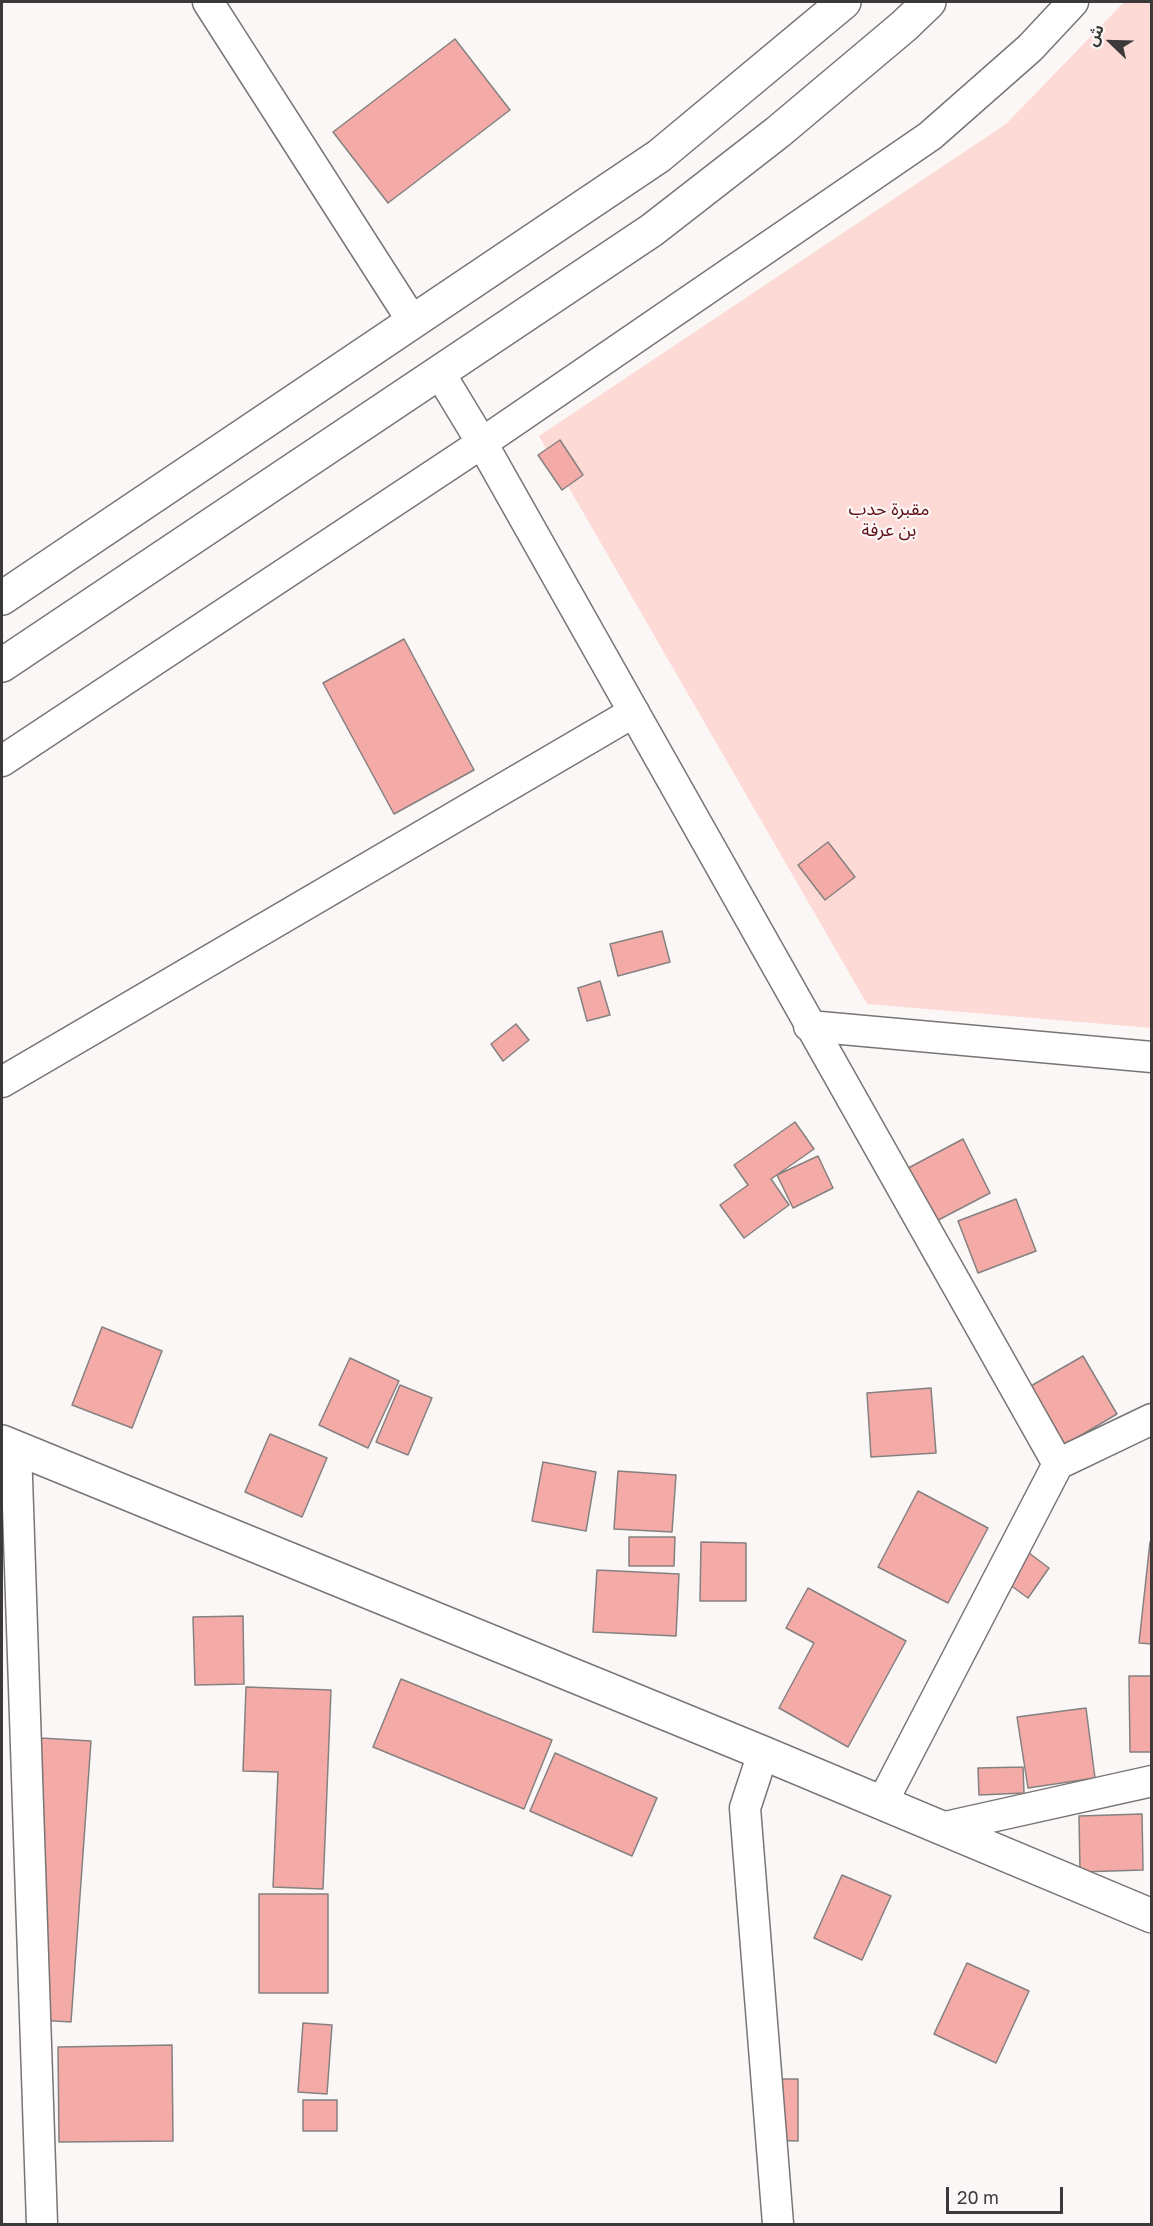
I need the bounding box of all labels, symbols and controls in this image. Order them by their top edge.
north arrow [1081,12,1141,72]
text: ش [1081,21,1108,49]
park label: مقبرة حدب بن عرفة [849,498,929,540]
scale bar [949,2175,1066,2213]
text: 20 m [957,2186,999,2208]

